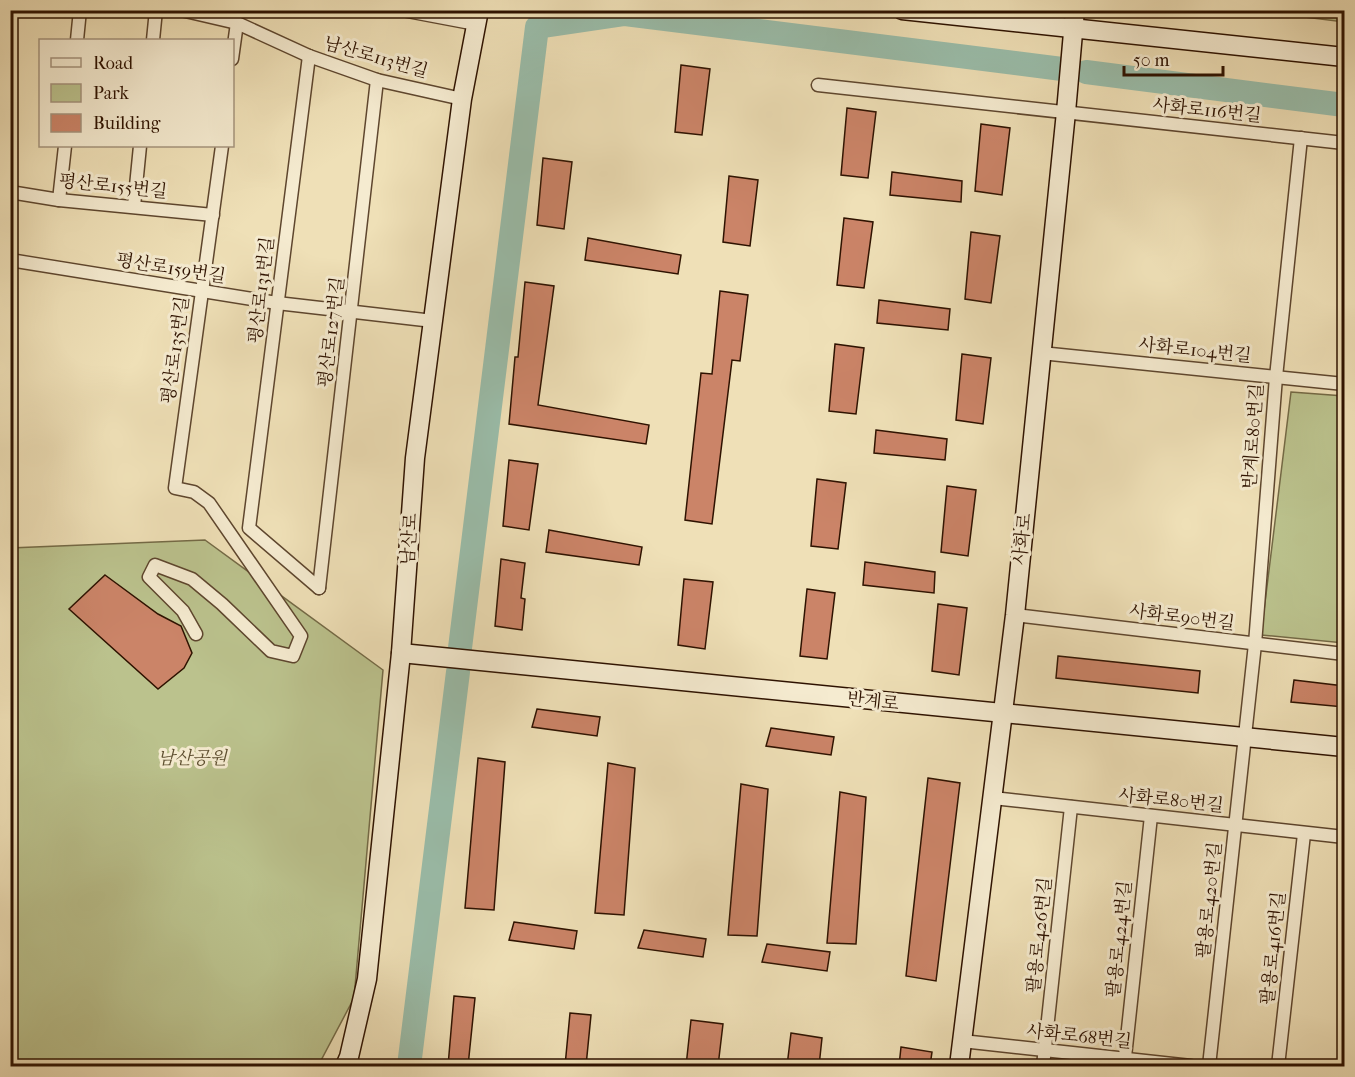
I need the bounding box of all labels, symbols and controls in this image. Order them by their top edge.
street label: 남산로113번길 [321,33,430,82]
legend [39,39,234,147]
scale bar [1124,39,1223,77]
text: 50 m [1133,50,1170,71]
text: Road [93,53,133,74]
text: Park [93,83,130,104]
street label: 사화로116번길 [1151,94,1262,127]
text: Building [93,113,161,134]
street label: 평산로155번길 [58,170,168,203]
street label: 평산로131번길 [245,236,278,345]
street label: 평산로159번길 [115,249,227,288]
street label: 평산로127번길 [314,276,349,389]
street label: 평산로135번길 [158,295,193,405]
street label: 사화로104번길 [1137,334,1253,367]
street label: 반계로80번길 [1239,382,1268,490]
street label: 남산로 [397,512,422,566]
street label: 사화로 [1009,512,1036,566]
street label: 사화로90번길 [1128,601,1236,634]
street label: 반계로 [846,688,900,715]
park label: 남산공원 [157,748,228,769]
street label: 사화로80번길 [1117,785,1225,816]
street label: 팔용로420번길 [1193,841,1226,959]
street label: 팔용로426번길 [1023,876,1056,994]
street label: 팔용로424번길 [1103,880,1136,999]
street label: 팔용로416번길 [1257,890,1290,1006]
street label: 사화로68번길 [1025,1021,1133,1052]

